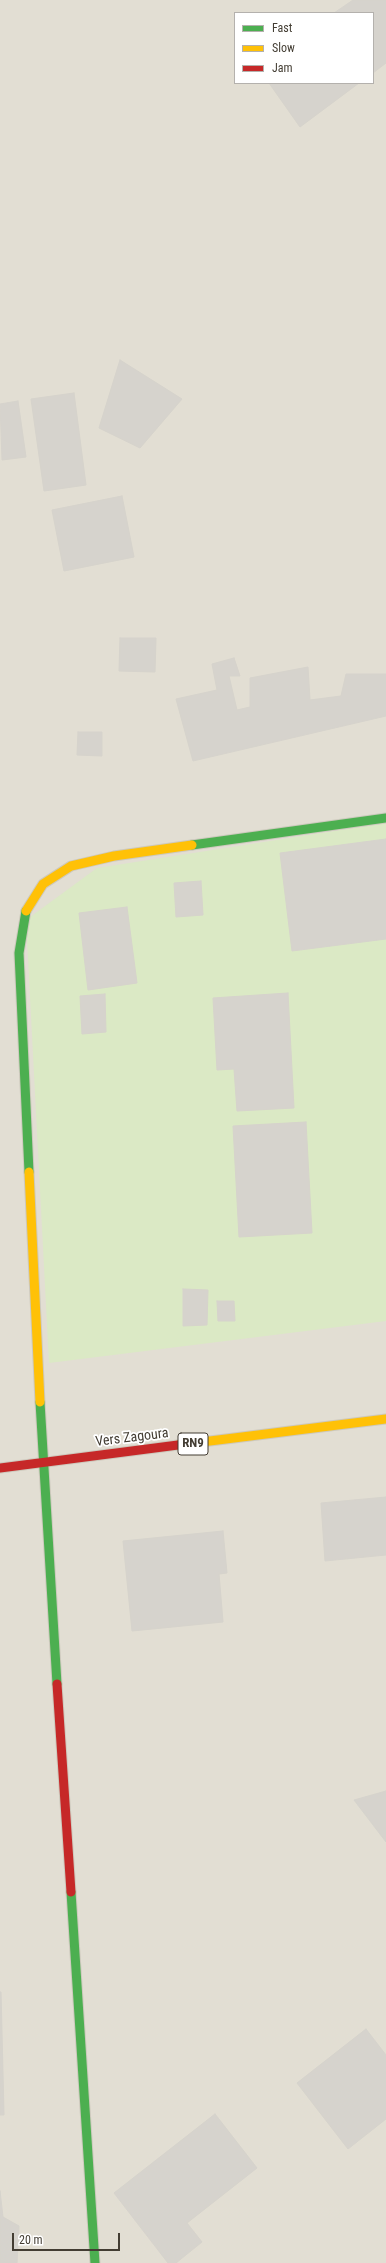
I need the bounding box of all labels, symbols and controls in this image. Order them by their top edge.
legend [234,12,374,84]
text: Fast [272,21,292,35]
text: Slow [272,41,295,55]
text: Jam [272,61,293,75]
street label: Vers Zagoura [95,1425,169,1451]
road number: RN9 [178,1433,208,1455]
scale bar [14,2225,122,2251]
text: 20 m [19,2233,43,2247]

